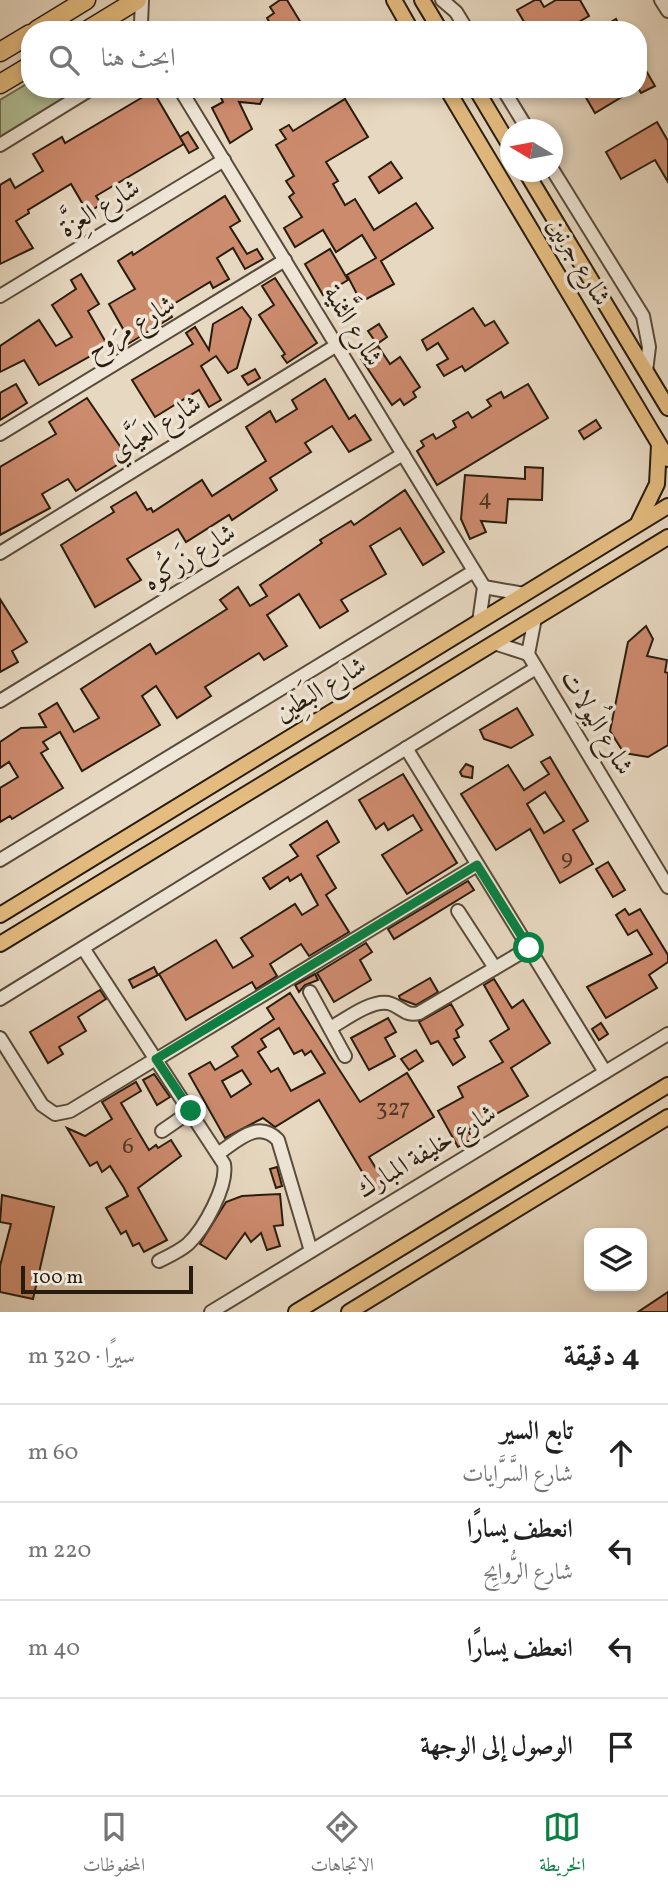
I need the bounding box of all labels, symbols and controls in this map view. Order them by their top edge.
search box [21,21,647,98]
icon: search [45,41,83,79]
text: ابحث هنا [101,41,176,77]
north arrow [500,119,563,182]
street label: شارع العِزَّة [50,166,148,249]
street label: شارع جرنين [536,211,619,314]
street label: شارع الثَّنية [312,276,395,375]
street label: شارع مرَوح [79,287,185,372]
street label: شارع العَيَّاي [100,382,210,473]
house number: 4 [478,483,492,515]
street label: شارع زَركُوه [134,511,244,602]
street label: شارع البَطِين [267,647,375,733]
street label: شارع اليُولات [549,661,646,783]
house number: 9 [561,843,573,875]
route start [513,932,544,963]
house number: 327 [376,1093,410,1125]
route end [175,1095,206,1126]
street label: شارع خليفة المبارك [350,1096,505,1210]
house number: 6 [122,1131,134,1163]
map controls [584,1228,647,1291]
button: layers [584,1228,647,1291]
scale bar [21,1263,192,1295]
text: 100 m [32,1265,83,1291]
text: 4 دقيقة [563,1336,640,1378]
text: سيرًا · 320 m [28,1341,135,1373]
text: تابع السير [500,1414,573,1450]
icon: ahead [602,1434,640,1472]
text: 60 m [28,1437,78,1469]
text: شارع السَّرَّايات [462,1459,573,1491]
text: انعطف يسارًا [467,1512,573,1548]
icon: left [602,1532,640,1570]
text: 220 m [28,1535,91,1567]
text: شارع الرُّوايِح [483,1557,573,1589]
icon: left [602,1630,640,1668]
text: انعطف يسارًا [467,1631,573,1667]
text: 40 m [28,1633,80,1665]
icon: arrive [602,1728,640,1766]
text: الوصول إلى الوجهة [420,1729,573,1765]
tab: المحفوظات [83,1808,145,1883]
tab: الاتجاهات [310,1808,374,1883]
tab: الخريطة [539,1808,585,1883]

